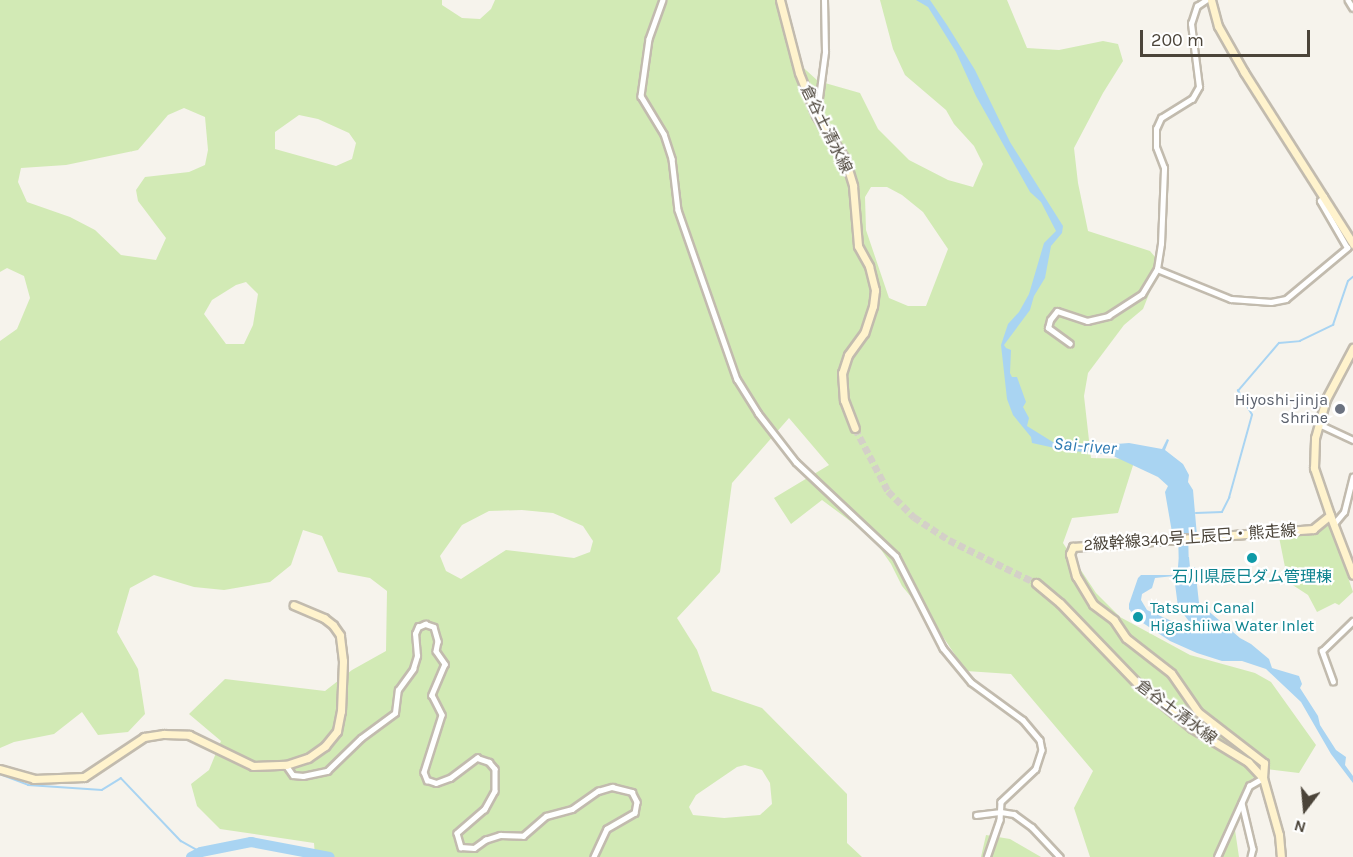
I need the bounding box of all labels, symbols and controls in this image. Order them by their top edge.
scale bar [1143,18,1312,56]
text: 200 m [1151,29,1204,51]
street label: 倉谷土清水線 [796,82,856,176]
place label: Hiyoshi-jinja Shrine [1235,390,1328,428]
marker: Hiyoshi-jinja Shrine [1333,402,1347,416]
water label: Sai-river [1053,432,1117,460]
street label: 2級幹線340号上辰巳・熊走線 [1083,521,1297,555]
marker: 石川県辰巳ダム管理棟 [1245,551,1259,565]
place label: 石川県辰巳ダム管理棟 [1172,567,1332,587]
place label: Tatsumi Canal Higashiiwa Water Inlet [1150,598,1314,636]
marker: Tatsumi Canal Higashiiwa Water Inlet [1131,610,1145,624]
street label: 倉谷土清水線 [1132,675,1220,749]
north arrow [1275,779,1335,839]
text: N [1292,816,1308,838]

